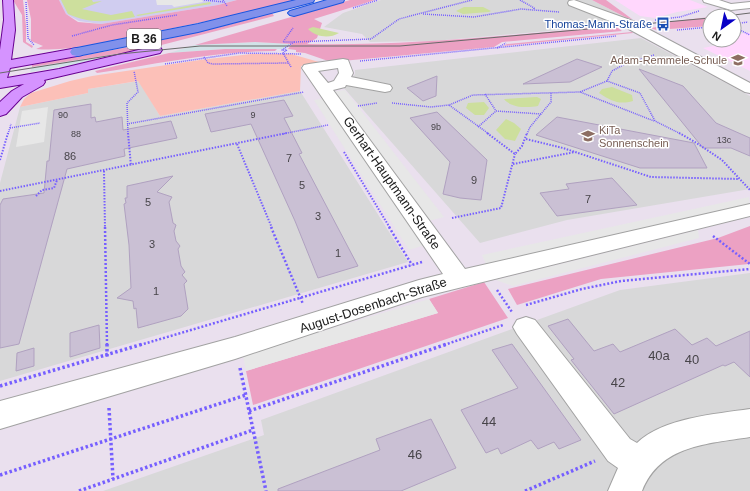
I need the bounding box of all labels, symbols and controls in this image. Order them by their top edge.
north arrow [702,8,742,48]
bus stop icon: Thomas-Mann-Straße [655,16,671,32]
place label: Thomas-Mann-Straße [544,18,652,30]
road number: B 36 [127,29,161,49]
text: N [710,29,723,44]
school or university icon: Adam-Remmele-Schule [730,52,746,68]
place label: Adam-Remmele-Schule [610,54,727,66]
house number: 90 [58,110,68,120]
house number: 9 [250,110,256,120]
street label: Gerhart-Hauptmann-Straße [340,114,444,252]
house number: 9b [431,122,441,132]
place label: KiTa Sonnenschein [599,124,669,149]
school or university icon: KiTa Sonnenschein [580,128,596,144]
house number: 88 [71,129,81,139]
house number: 13c [717,135,732,145]
house number: 86 [64,150,76,162]
house number: 7 [286,152,292,164]
house number: 9 [471,174,477,186]
house number: 5 [299,179,305,191]
house number: 7 [585,193,591,205]
house number: 5 [145,196,151,208]
house number: 3 [315,210,321,222]
house number: 3 [149,238,155,250]
house number: 1 [335,247,341,259]
street label: August-Dosenbach-Straße [297,274,449,336]
house number: 1 [153,285,159,297]
house number: 40a [648,348,671,363]
house number: 40 [685,352,699,367]
house number: 42 [611,375,625,390]
house number: 44 [482,414,496,429]
house number: 46 [408,447,422,462]

